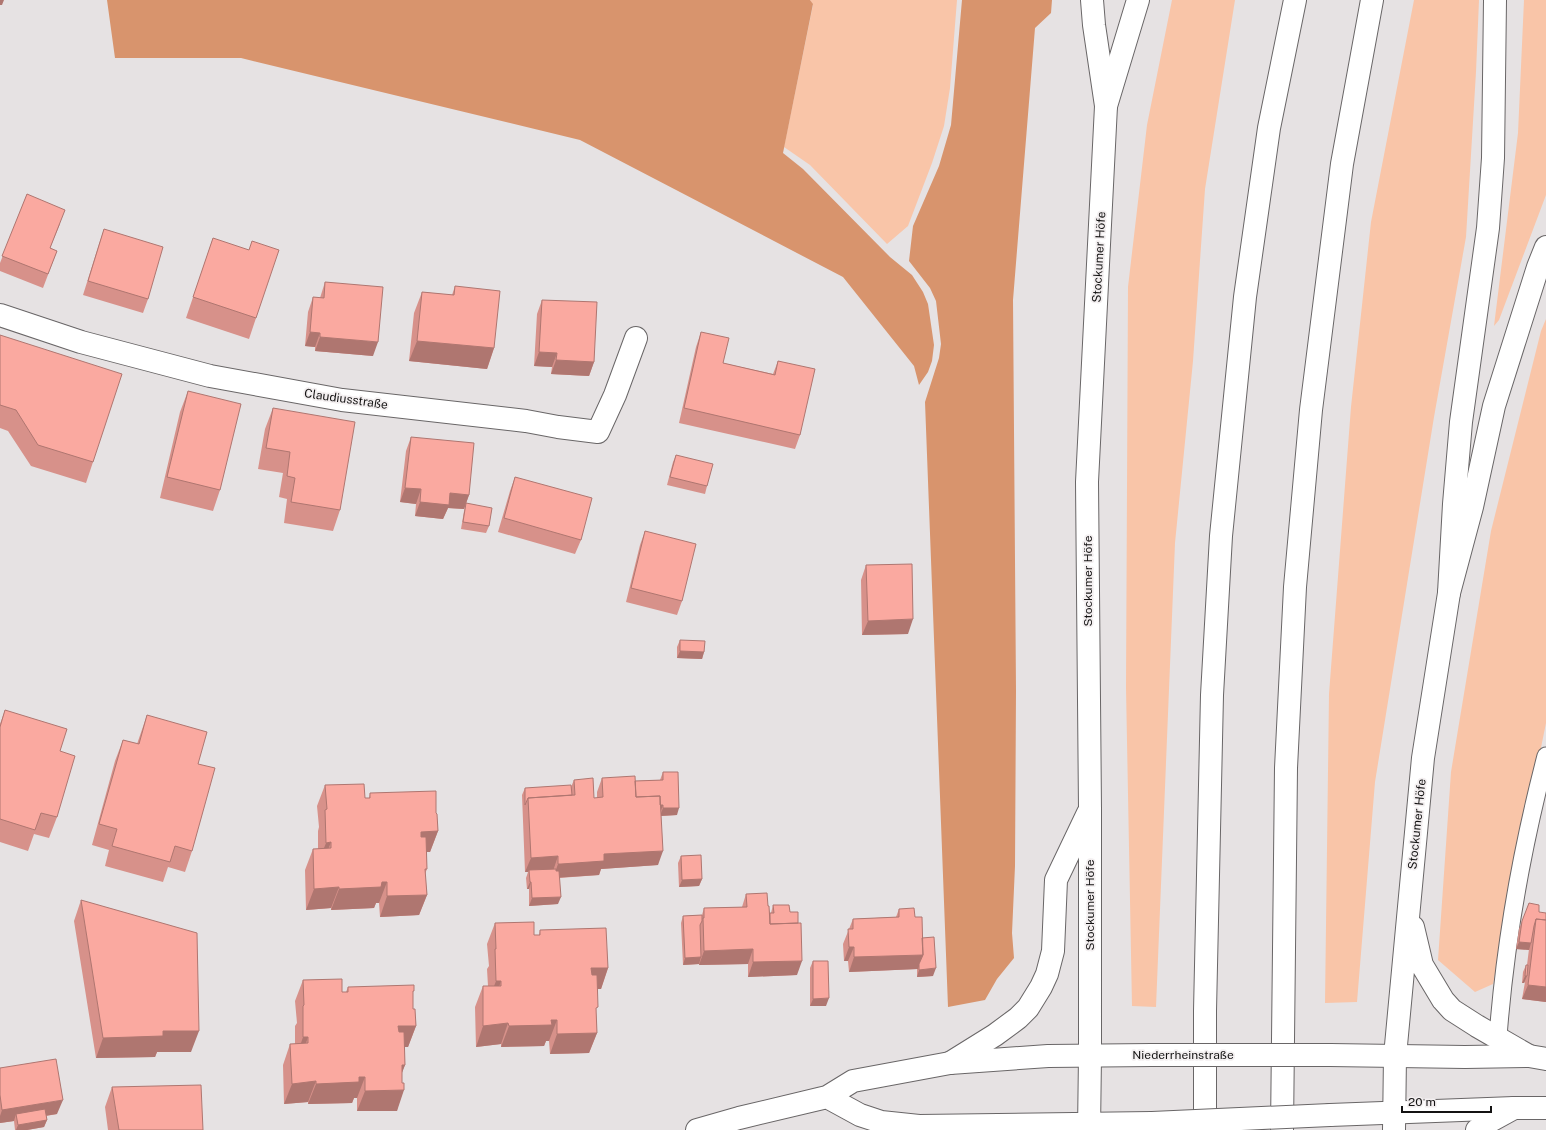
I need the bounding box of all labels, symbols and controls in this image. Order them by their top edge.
street label: Stockumer Höfe [1090,211,1108,303]
street label: Claudiusstraße [303,386,389,412]
street label: Stockumer Höfe [1081,535,1095,627]
street label: Stockumer Höfe [1405,778,1429,870]
street label: Stockumer Höfe [1083,859,1097,951]
street label: Niederrheinstraße [1132,1048,1234,1062]
scale bar [1402,1088,1491,1114]
text: 20 m [1408,1095,1436,1109]

